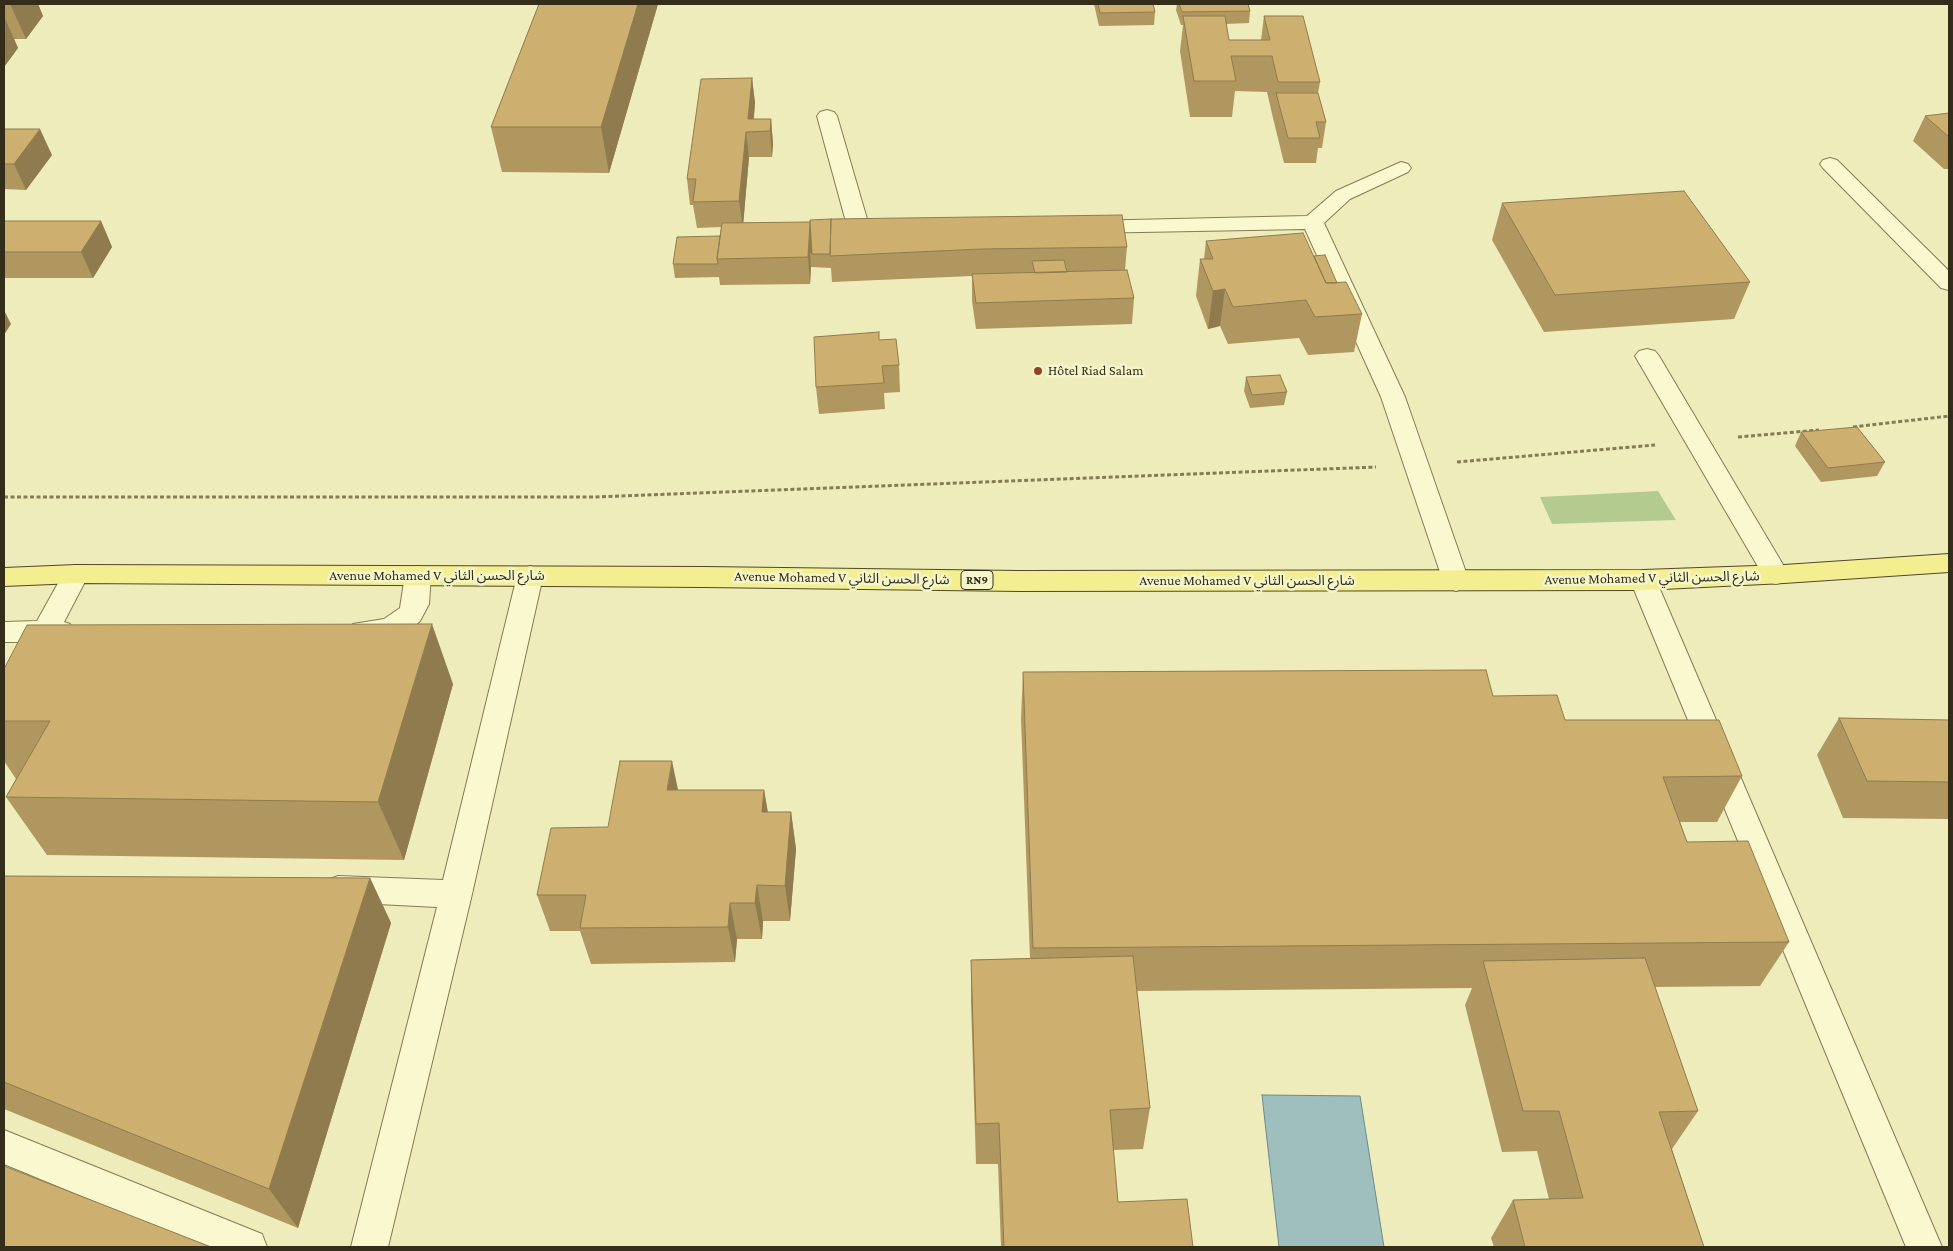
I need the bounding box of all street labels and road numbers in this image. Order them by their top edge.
street label: Avenue Mohamed V شارع الحسن الثاني [329,568,545,584]
street label: Avenue Mohamed V شارع الحسن الثاني [734,568,950,588]
street label: Avenue Mohamed V شارع الحسن الثاني [1544,568,1760,588]
road number: RN9 [961,570,993,590]
street label: Avenue Mohamed V شارع الحسن الثاني [1139,573,1355,589]

